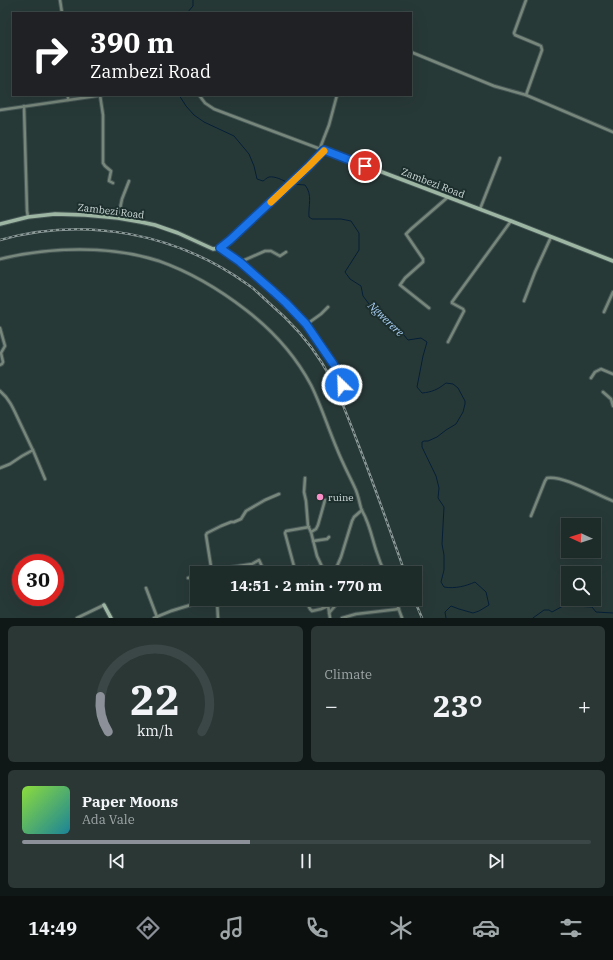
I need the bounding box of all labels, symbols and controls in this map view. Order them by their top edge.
text: 390 m [90,24,174,61]
icon: right [24,28,76,80]
text: Zambezi Road [90,60,211,83]
pin [348,149,382,183]
icon: arrive [354,155,376,177]
street label: Zambezi Road [399,165,467,201]
street label: Zambezi Road [77,200,145,222]
water label: Ngwerere [364,298,407,340]
position arrow [321,364,363,406]
place label: ruine [328,491,354,504]
marker: ruine [315,492,325,502]
north arrow [561,518,601,558]
map controls [561,518,601,606]
speed limit sign: 30 [12,554,64,606]
button: search [561,566,601,606]
text: 14:51 · 2 min · 770 m [230,576,382,595]
text: Climate [325,666,372,683]
text: 22 [130,672,180,726]
text: 23° [433,686,483,725]
text: − [325,691,338,720]
text: + [578,691,591,720]
text: km/h [137,721,173,740]
text: Paper Moons [82,792,178,811]
text: Ada Vale [82,811,135,828]
icon: previous [106,850,128,872]
icon: pause [295,850,317,872]
icon: next [485,850,507,872]
icon: directions [134,914,162,942]
icon: music [218,914,246,942]
icon: phone [303,914,331,942]
icon: climate [387,914,415,942]
icon: car [472,914,500,942]
icon: filters [557,914,585,942]
text: 14:49 [28,917,77,940]

